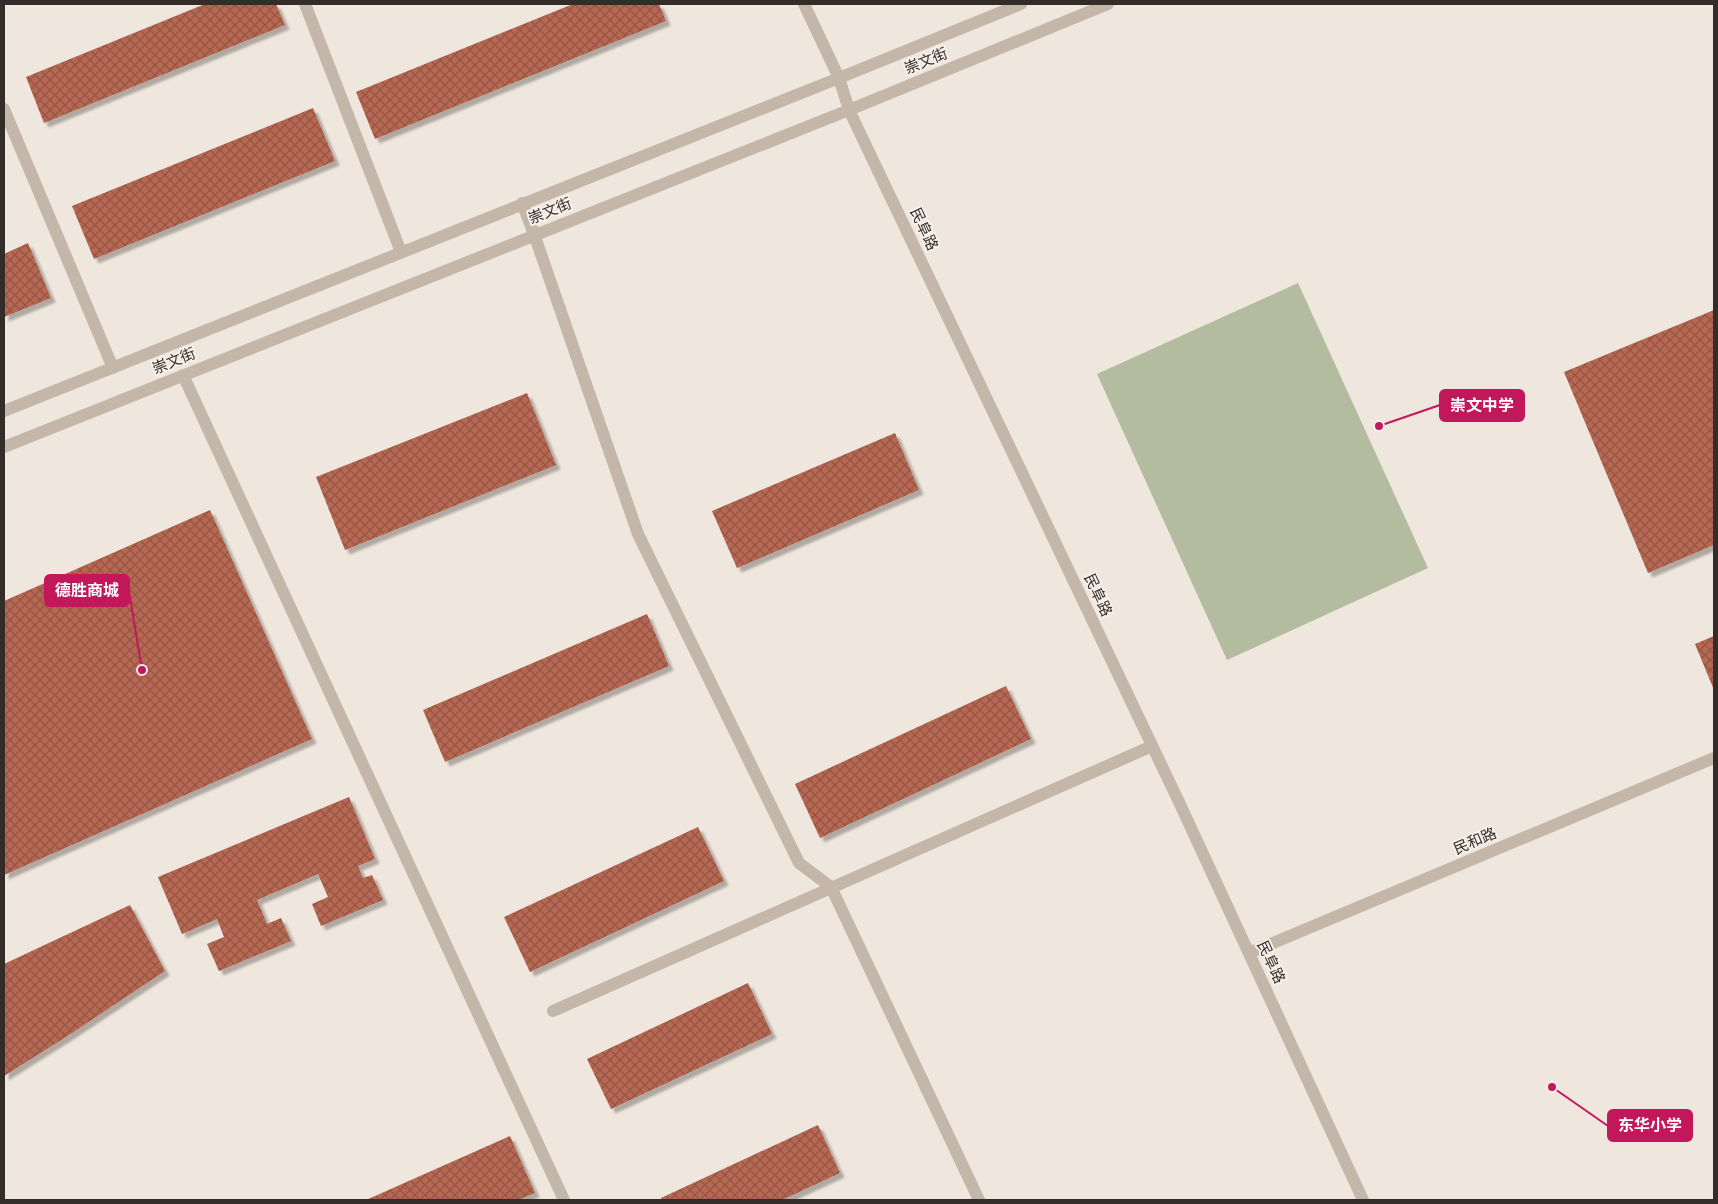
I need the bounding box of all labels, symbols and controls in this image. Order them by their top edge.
street label: 崇文街 [902,44,950,78]
street label: 崇文街 [526,194,574,228]
street label: 民阜路 [906,205,942,253]
street label: 崇文街 [150,344,198,378]
callout: 崇文中学 [1440,390,1524,421]
text: 崇文中学 [1450,396,1514,415]
street label: 民阜路 [1080,571,1116,619]
callout: 德胜商城 [45,575,129,606]
text: 德胜商城 [55,581,119,600]
street label: 民和路 [1451,824,1499,858]
street label: 民阜路 [1253,938,1289,986]
callout: 东华小学 [1608,1110,1692,1141]
text: 东华小学 [1618,1116,1682,1135]

